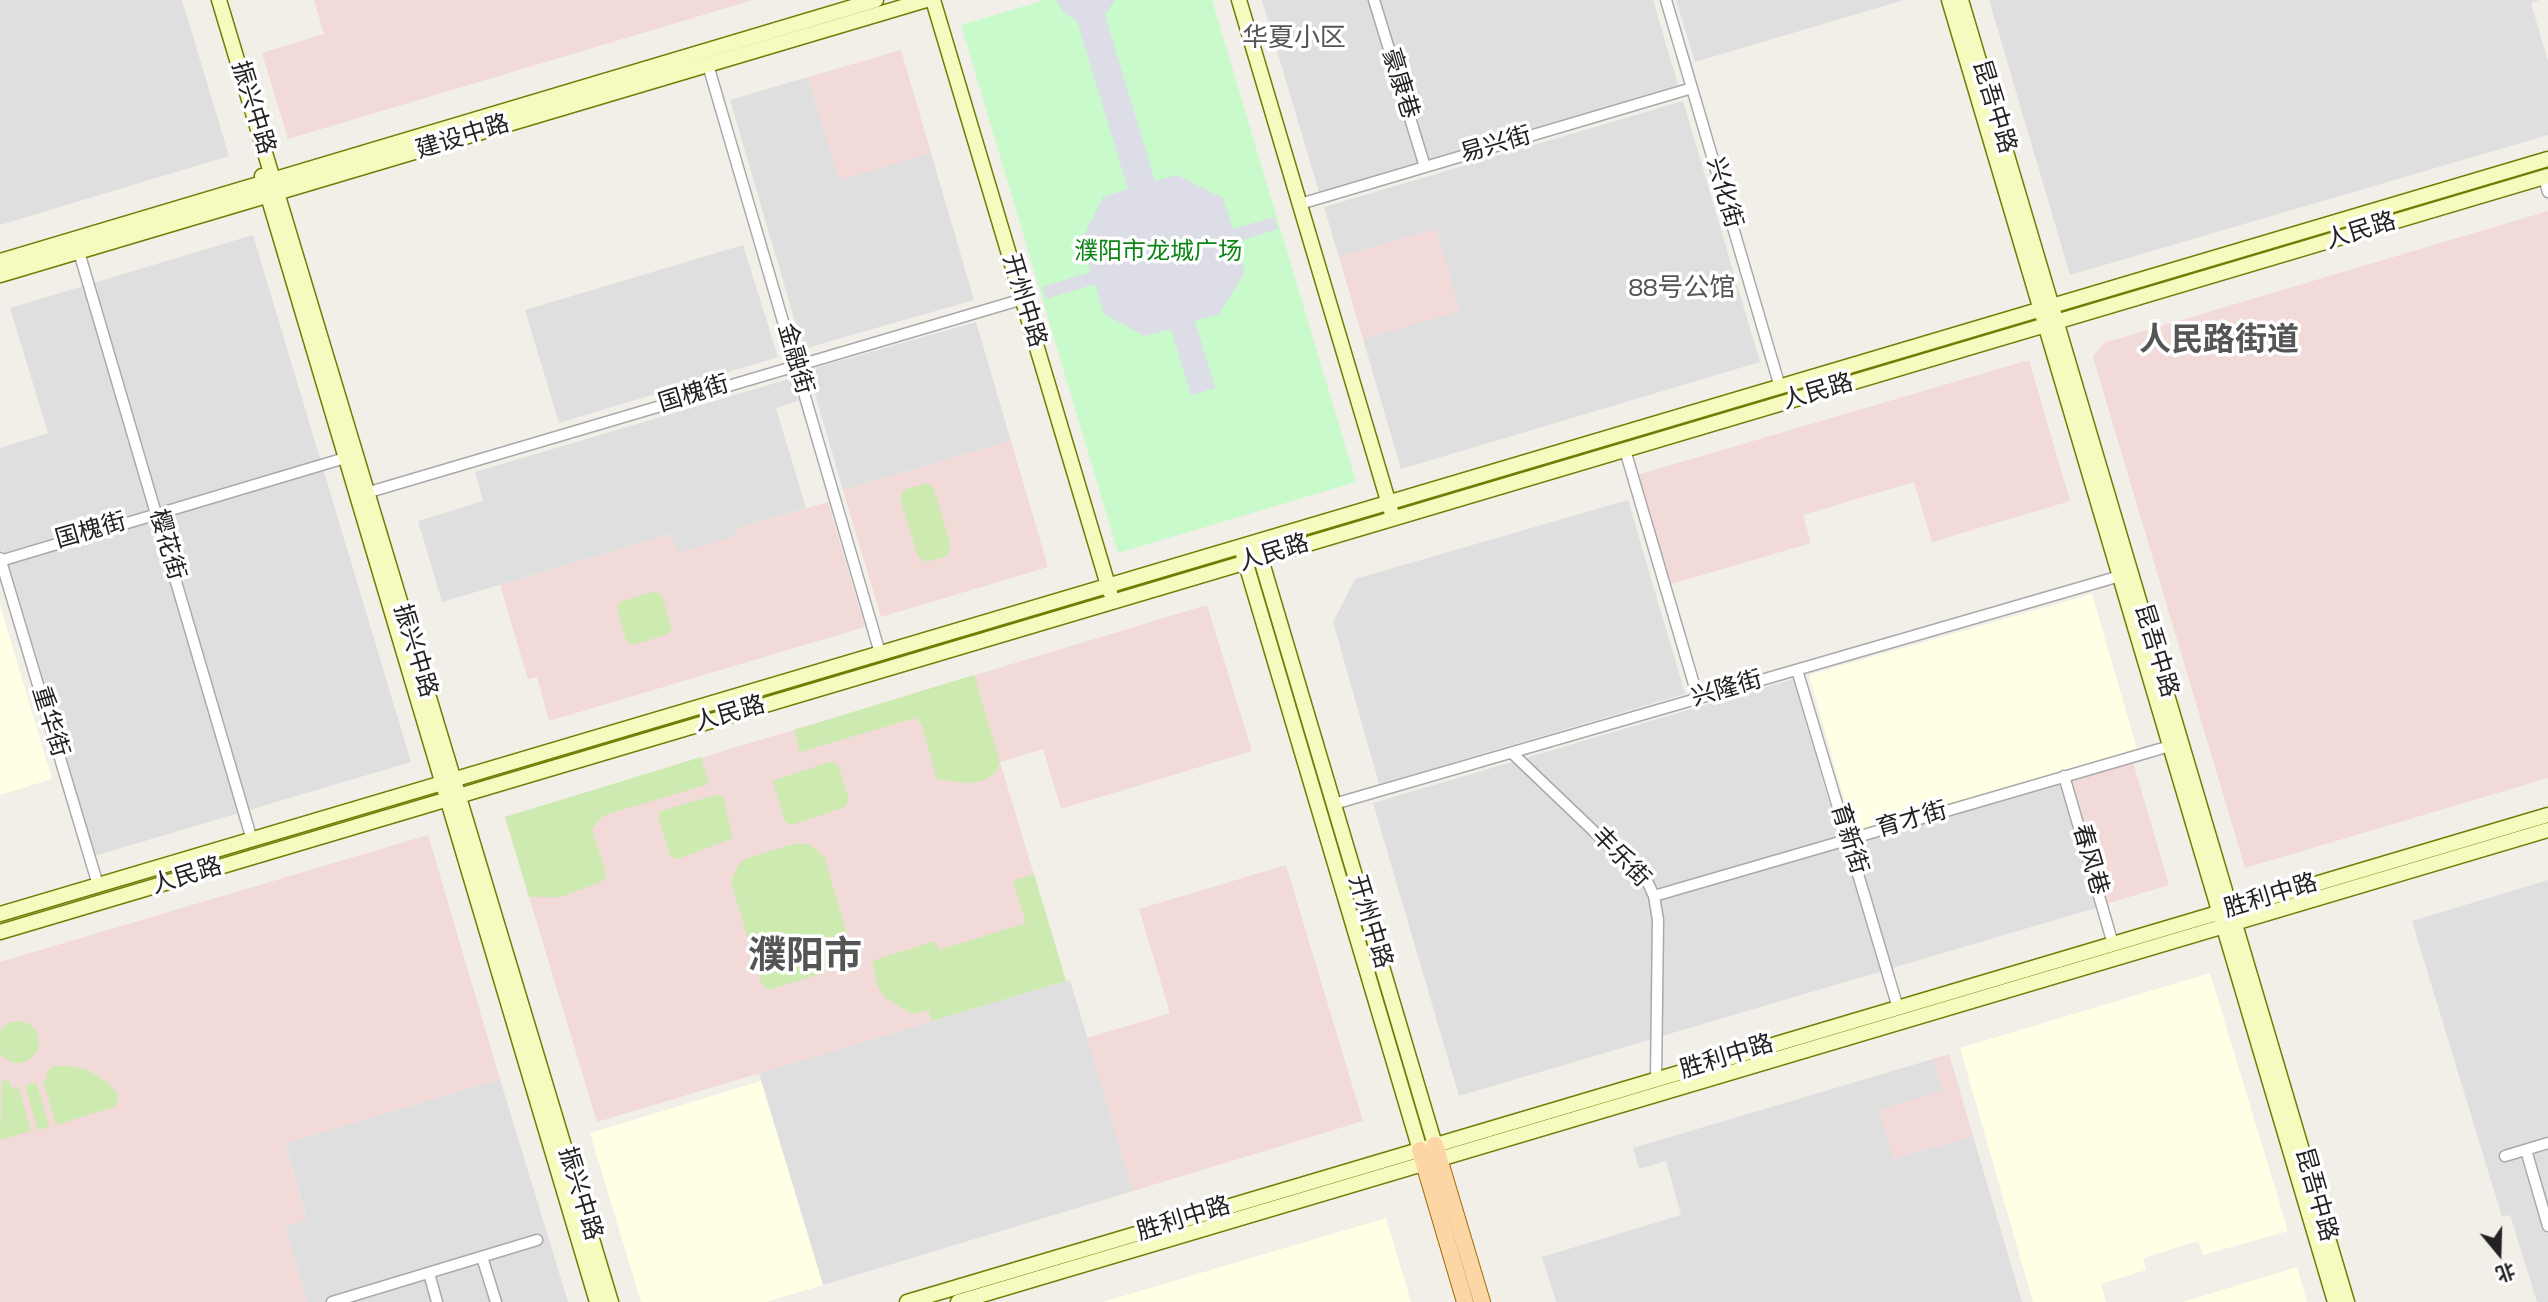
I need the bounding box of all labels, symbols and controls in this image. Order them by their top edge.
district label: 华夏小区 [1242,24,1346,56]
street label: 豪康巷 [1375,45,1423,123]
street label: 昆吾中路 [1965,57,2021,157]
street label: 振兴中路 [224,58,280,158]
street label: 建设中路 [413,110,513,166]
street label: 易兴街 [1457,122,1535,170]
street label: 兴化街 [1699,154,1747,232]
street label: 人民路 [2322,208,2400,256]
park label: 濮阳市龙城广场 [1074,239,1242,267]
street label: 开州中路 [995,251,1051,351]
district label: 88号公馆 [1628,274,1736,306]
street label: 金融街 [770,320,818,398]
district label: 人民路街道 [2139,323,2299,361]
street label: 人民路 [1779,369,1857,417]
street label: 国槐街 [655,371,733,419]
street label: 樱花街 [142,506,190,584]
street label: 国槐街 [52,508,130,556]
street label: 人民路 [1235,530,1313,578]
street label: 振兴中路 [386,601,442,701]
street label: 昆吾中路 [2127,601,2183,701]
street label: 兴隆街 [1688,666,1766,714]
street label: 重华街 [25,683,73,761]
street label: 人民路 [691,691,769,739]
street label: 育才街 [1873,797,1951,845]
street label: 育新街 [1824,800,1872,878]
street label: 春风巷 [2065,821,2113,899]
street label: 丰乐街 [1585,822,1655,894]
street label: 人民路 [148,853,226,901]
street label: 胜利中路 [2221,869,2321,925]
street label: 开州中路 [1341,872,1397,972]
district label: 濮阳市 [748,936,862,982]
street label: 胜利中路 [1677,1030,1777,1086]
street label: 振兴中路 [551,1144,607,1244]
street label: 昆吾中路 [2288,1145,2342,1245]
street label: 胜利中路 [1134,1192,1234,1248]
north arrow [2464,1218,2534,1288]
text: 北 [2492,1257,2520,1290]

